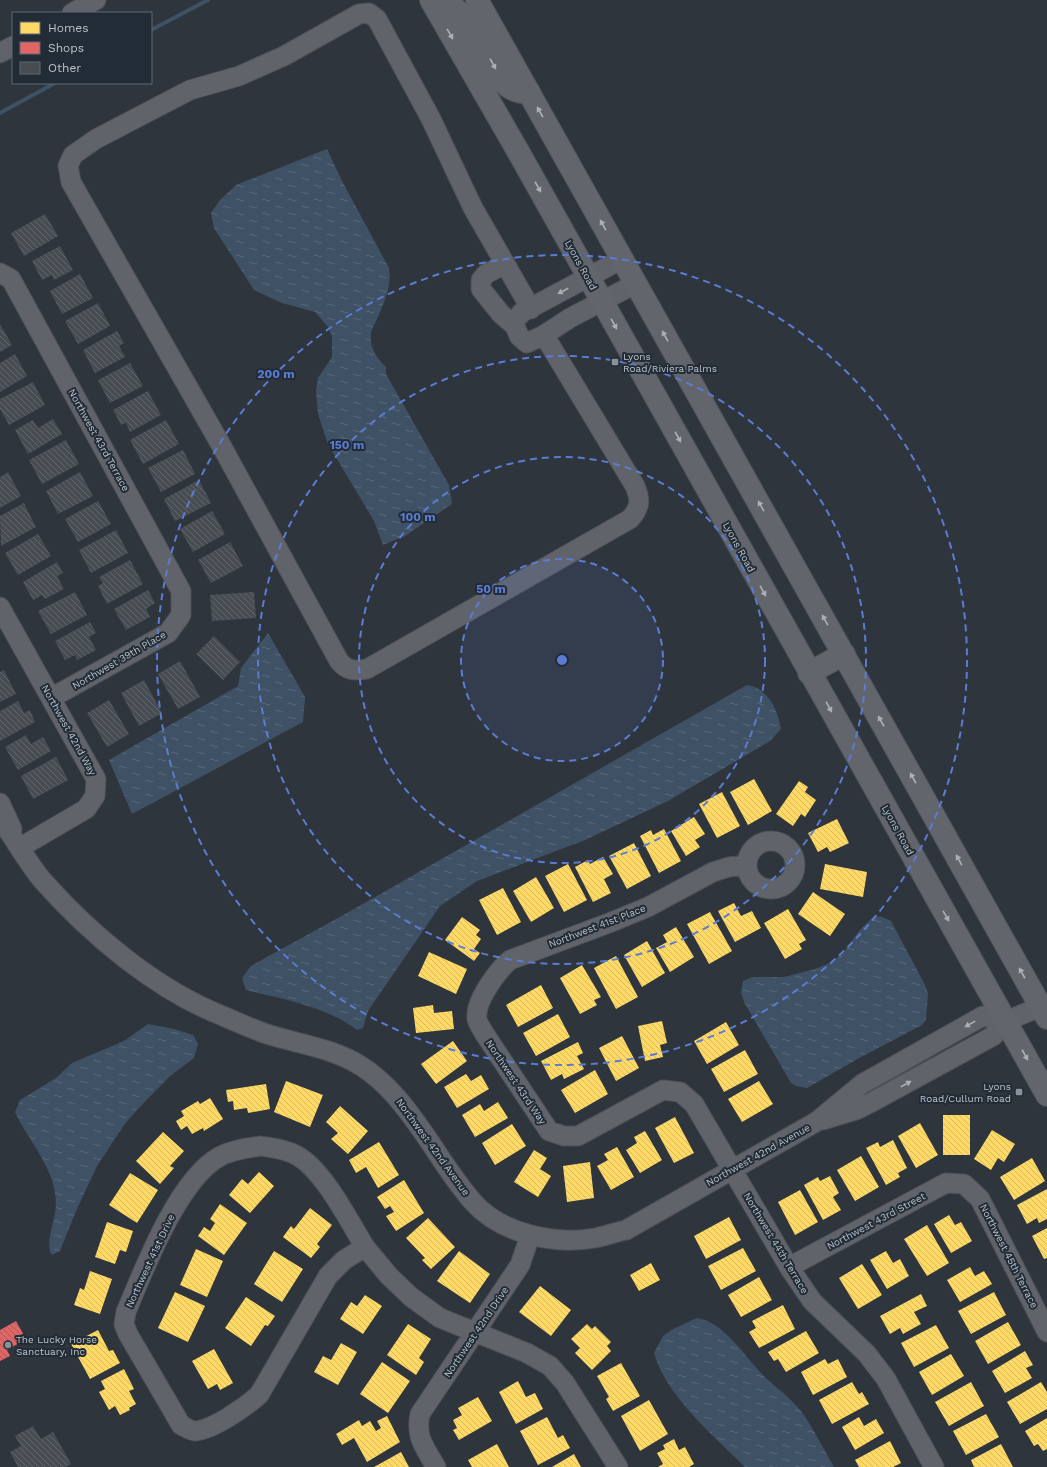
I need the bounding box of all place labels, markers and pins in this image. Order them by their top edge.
place label: Lyons Road/Riviera Palms [623,351,717,374]
marker: Lyons Road/Riviera Palms [610,357,620,367]
centre of rings [555,653,569,667]
place label: Lyons Road/Cullum Road [920,1081,1011,1104]
marker: Lyons Road/Cullum Road [1014,1087,1024,1097]
place label: The Lucky Horse Sanctuary, Inc [16,1334,97,1357]
marker: The Lucky Horse Sanctuary, Inc [3,1340,13,1350]

